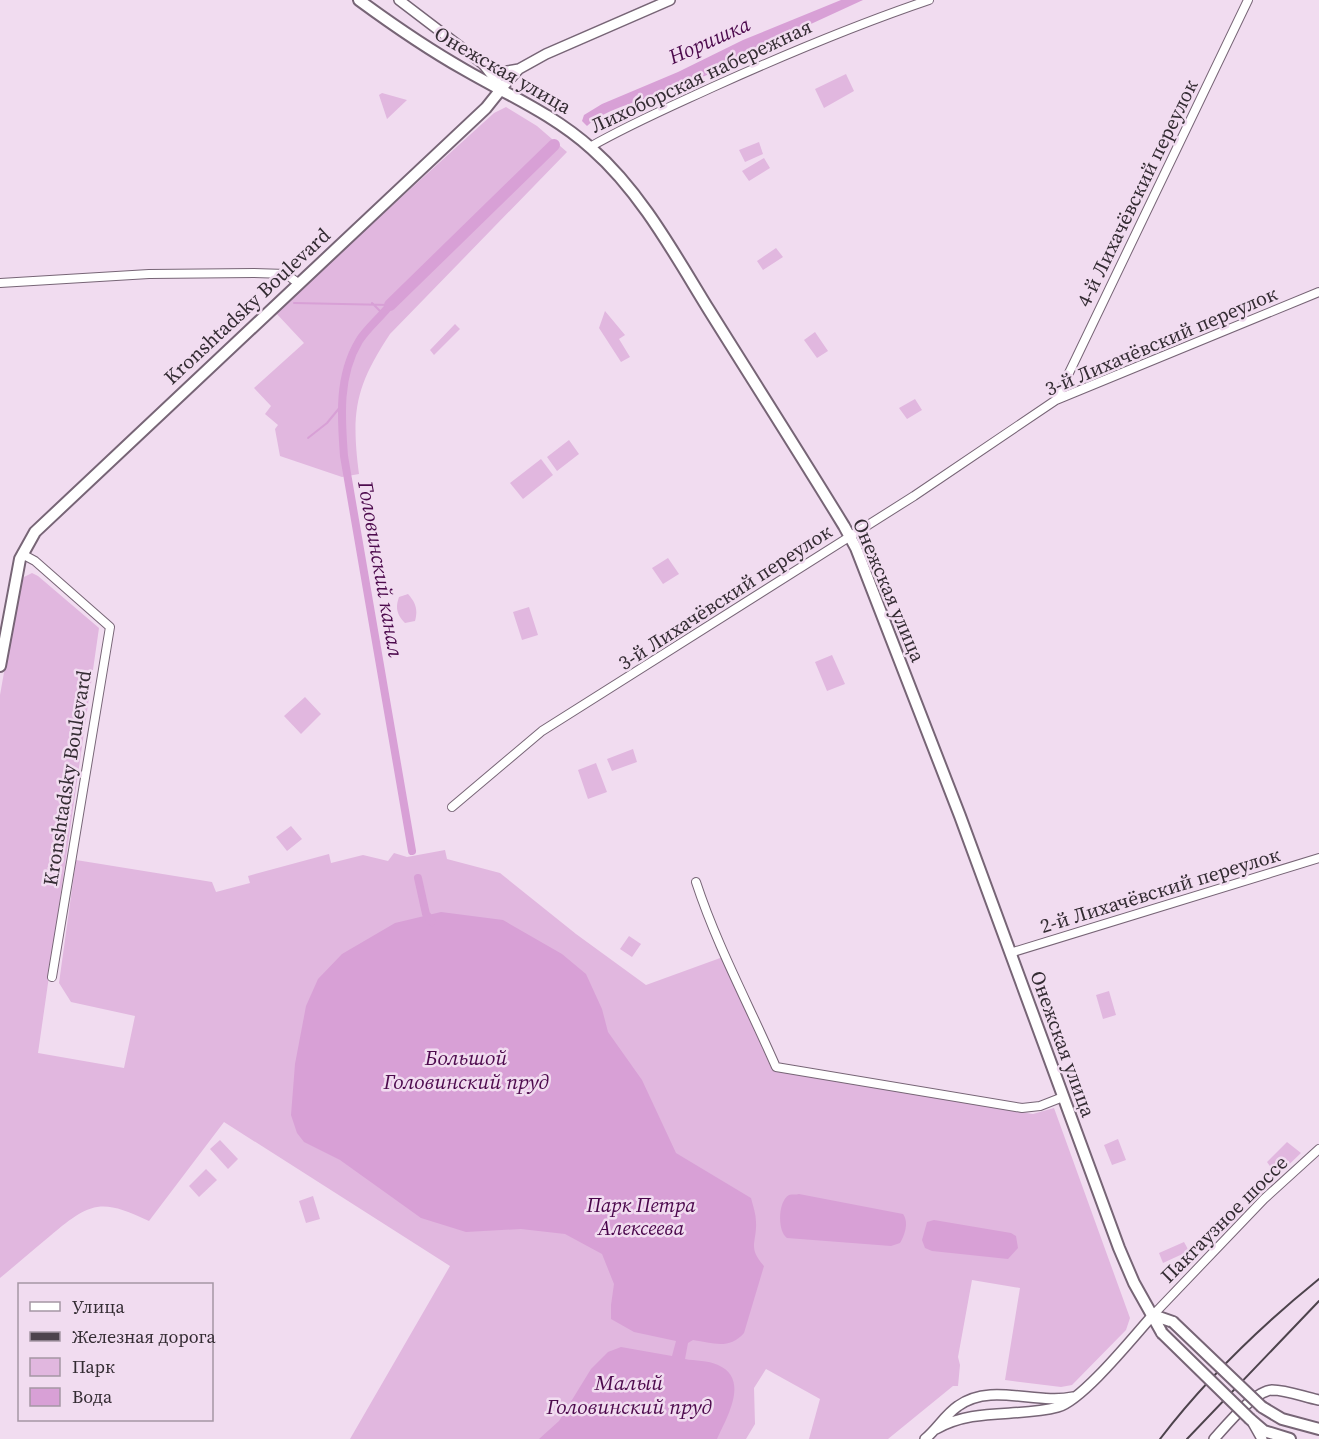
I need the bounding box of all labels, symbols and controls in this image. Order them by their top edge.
water label: Норишка [663,9,755,71]
street label: Лихоборская набережная [586,12,816,140]
street label: Онежская улица [429,19,577,121]
street label: 4-й Лихачёвский переулок [1070,75,1204,311]
street label: Kronshtadsky Boulevard [158,221,337,391]
street label: 3-й Лихачёвский переулок [1041,279,1281,403]
water label: Головинский канал [351,478,411,660]
street label: Онежская улица [846,514,932,667]
street label: 3-й Лихачёвский переулок [613,517,837,677]
street label: Kronshtadsky Boulevard [36,668,98,888]
street label: 2-й Лихачёвский переулок [1037,840,1283,940]
street label: Онежская улица [1024,967,1103,1122]
water label: Большой Головинский пруд [382,1043,549,1096]
street label: Пакгаузное шоссе [1154,1149,1294,1289]
park label: Парк Петра Алексеева [585,1191,696,1242]
legend [18,1283,213,1421]
text: Улица [72,1294,125,1319]
text: Железная дорога [72,1324,217,1349]
text: Парк [72,1354,115,1379]
water label: Малый Головинский пруд [545,1368,712,1421]
text: Вода [72,1384,113,1409]

